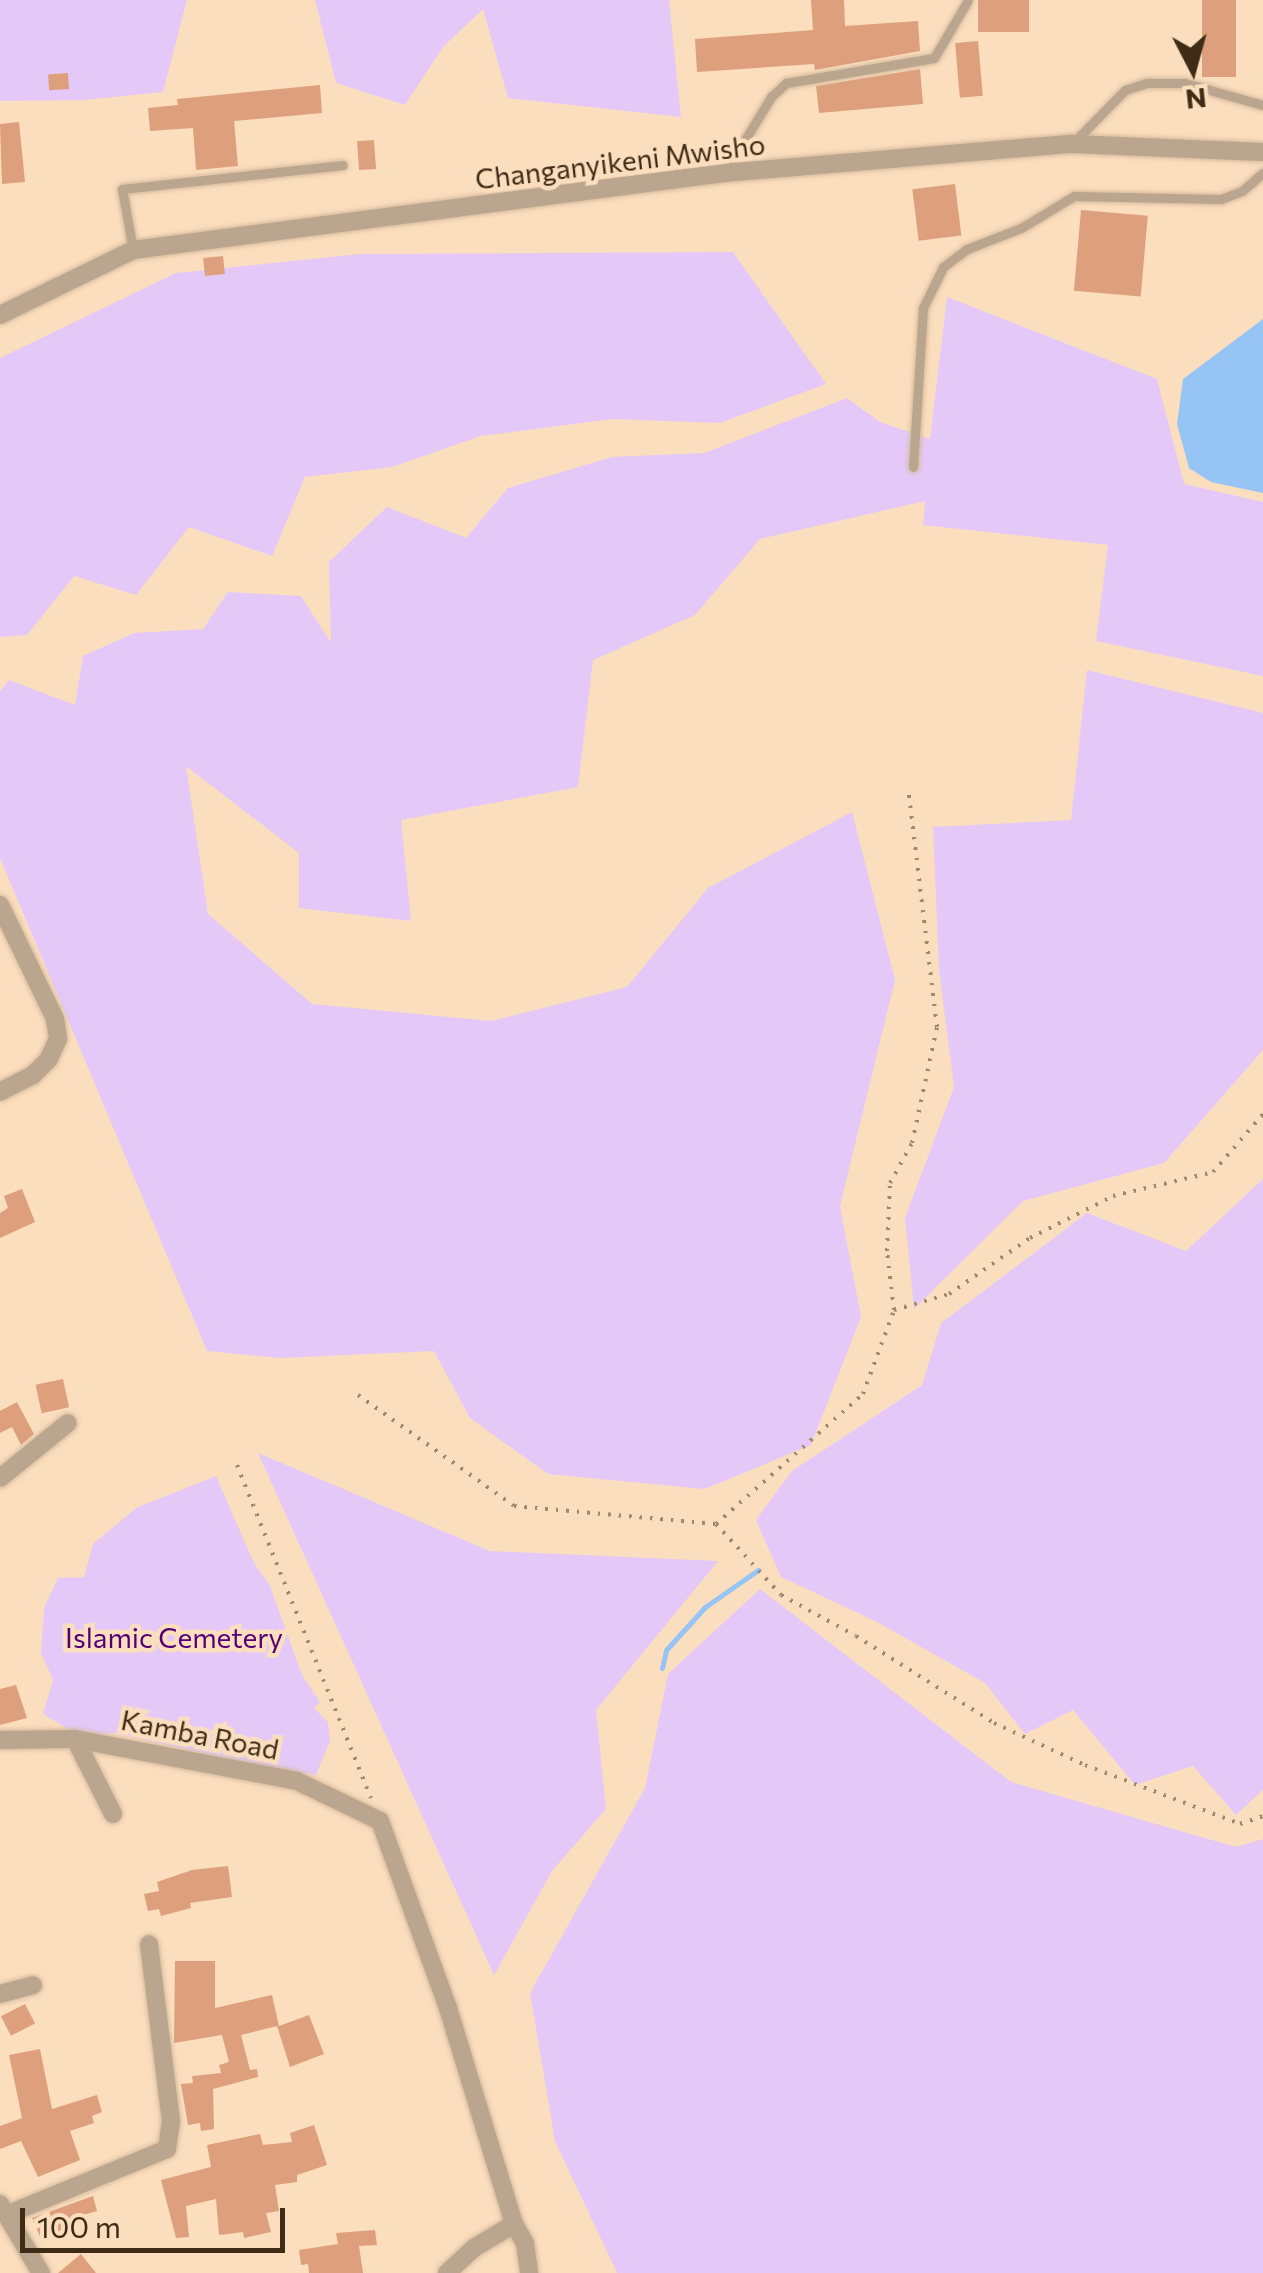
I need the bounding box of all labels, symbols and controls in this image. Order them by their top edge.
north arrow [1143,20,1243,120]
text: N [1184,82,1208,118]
street label: Changanyikeni Mwisho [473,127,767,195]
park label: Islamic Cemetery [65,1620,283,1654]
street label: Kamba Road [118,1702,282,1766]
scale bar [25,2188,290,2250]
text: 100 m [37,2207,121,2244]

